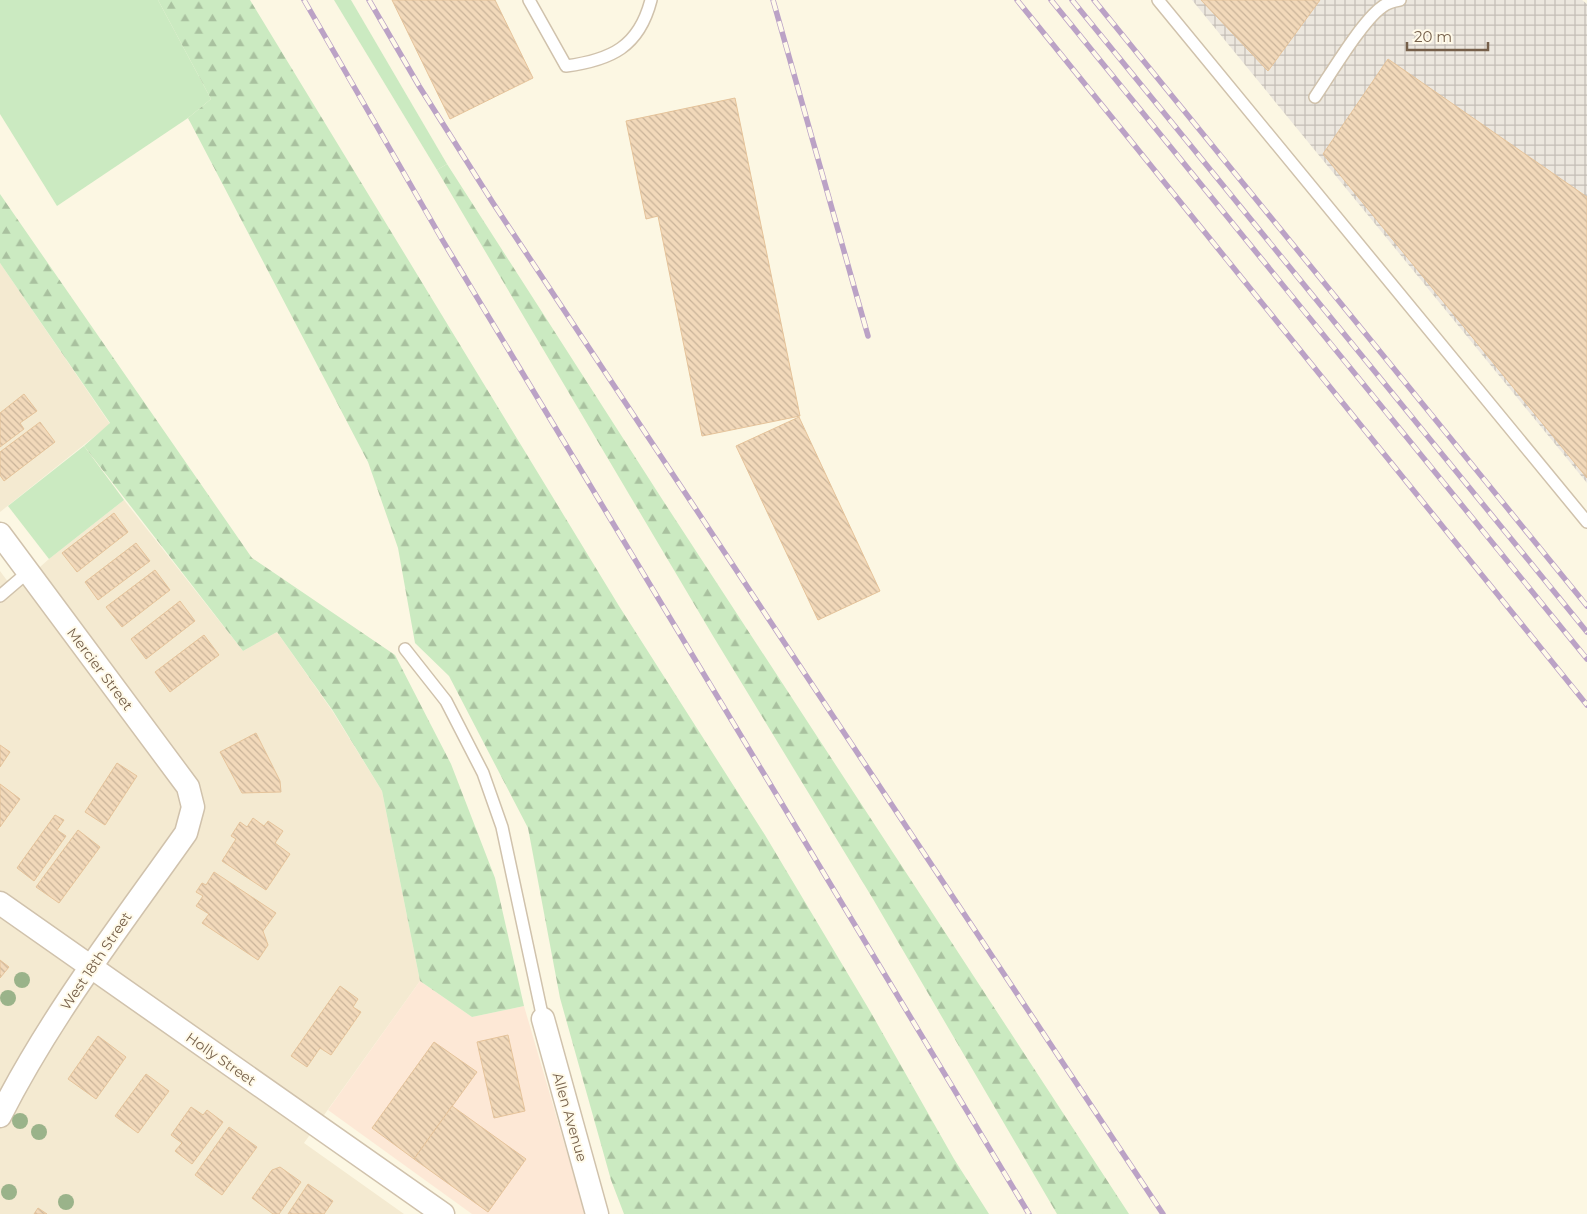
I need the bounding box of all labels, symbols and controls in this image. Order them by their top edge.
scale bar [1407,20,1488,52]
text: 20 m [1414,27,1452,46]
street label: Mercier Street [63,624,137,714]
street label: West 18th Street [57,908,136,1014]
street label: Holly Street [183,1028,260,1090]
street label: Allen Avenue [549,1070,591,1164]

